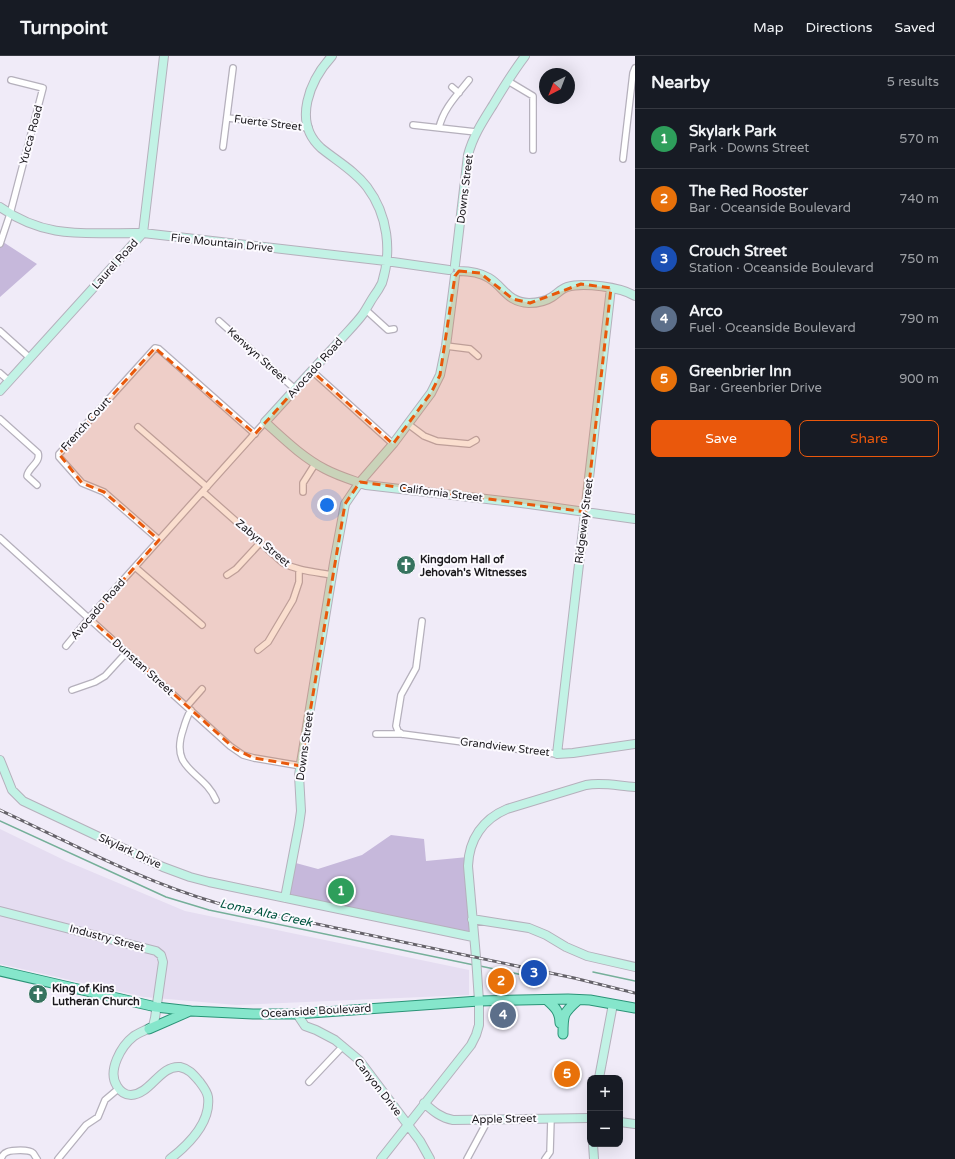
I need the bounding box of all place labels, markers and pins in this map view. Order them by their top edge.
place label: Kingdom Hall of Jehovah's Witnesses [419,553,528,579]
church icon: Kingdom Hall of Jehovah's Witnesses [395,554,417,576]
pin: 1 [328,876,354,906]
pin: 3 [521,958,547,988]
pin: 2 [488,966,514,996]
place label: King of Kins Lutheran Church [52,982,140,1008]
church icon: King of Kins Lutheran Church [27,983,49,1005]
pin: 4 [490,1000,516,1030]
pin: 5 [554,1059,580,1089]

